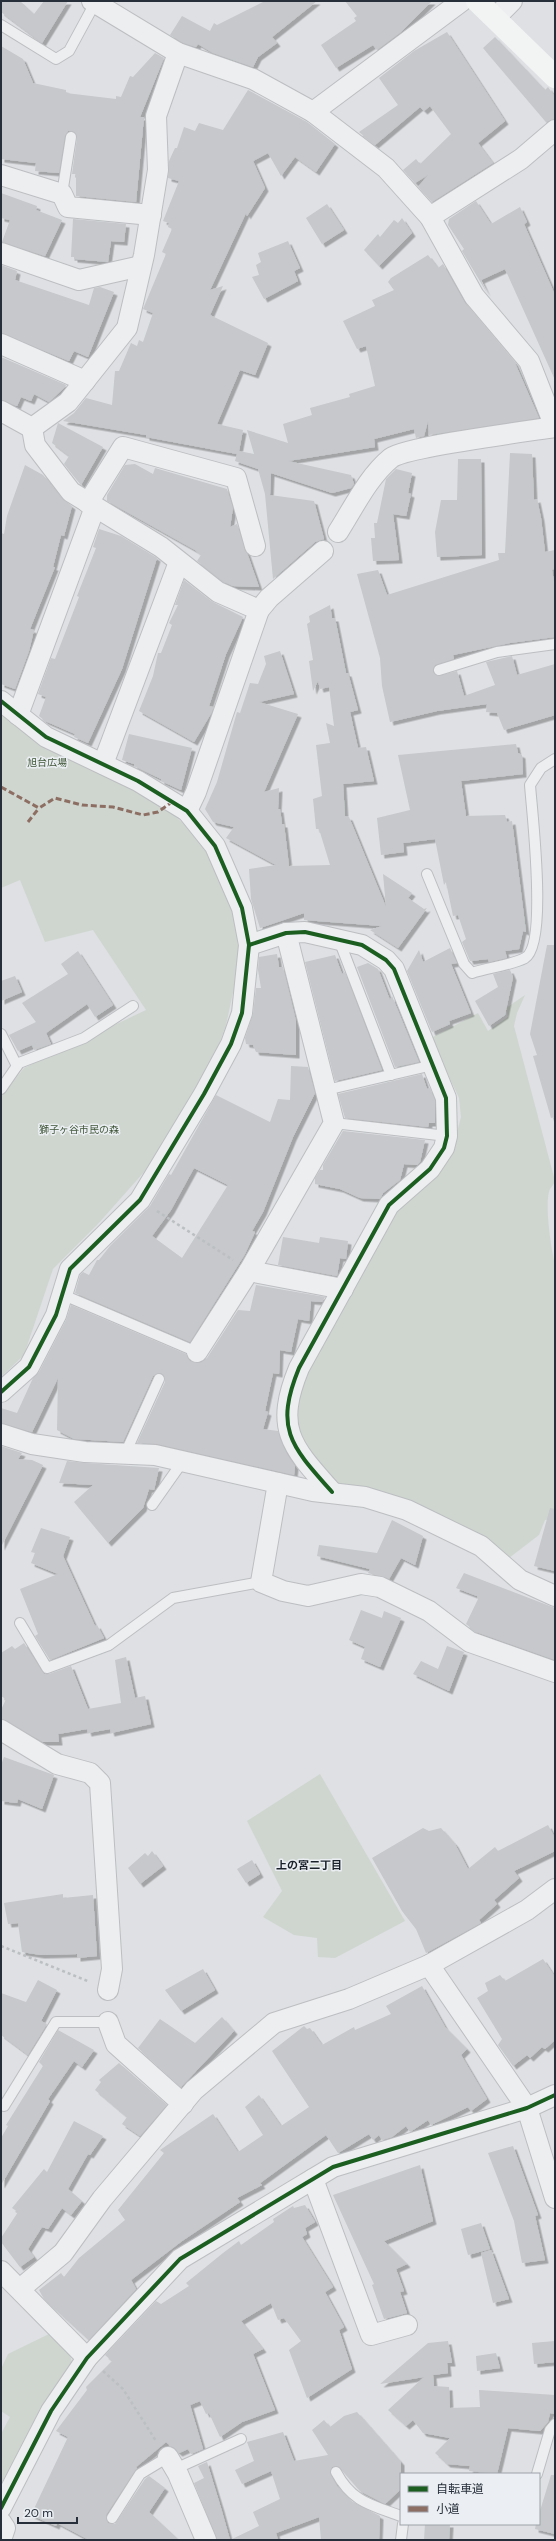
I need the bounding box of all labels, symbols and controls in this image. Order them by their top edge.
park label: 旭台広場 [27,756,67,769]
park label: 獅子ヶ谷市民の森 [39,1123,119,1136]
district label: 上の宮二丁目 [276,1858,342,1872]
legend [400,2473,540,2525]
text: 自転車道 [436,2481,484,2497]
scale bar [18,2499,77,2525]
text: 小道 [436,2501,460,2517]
text: 20 m [24,2505,53,2521]

